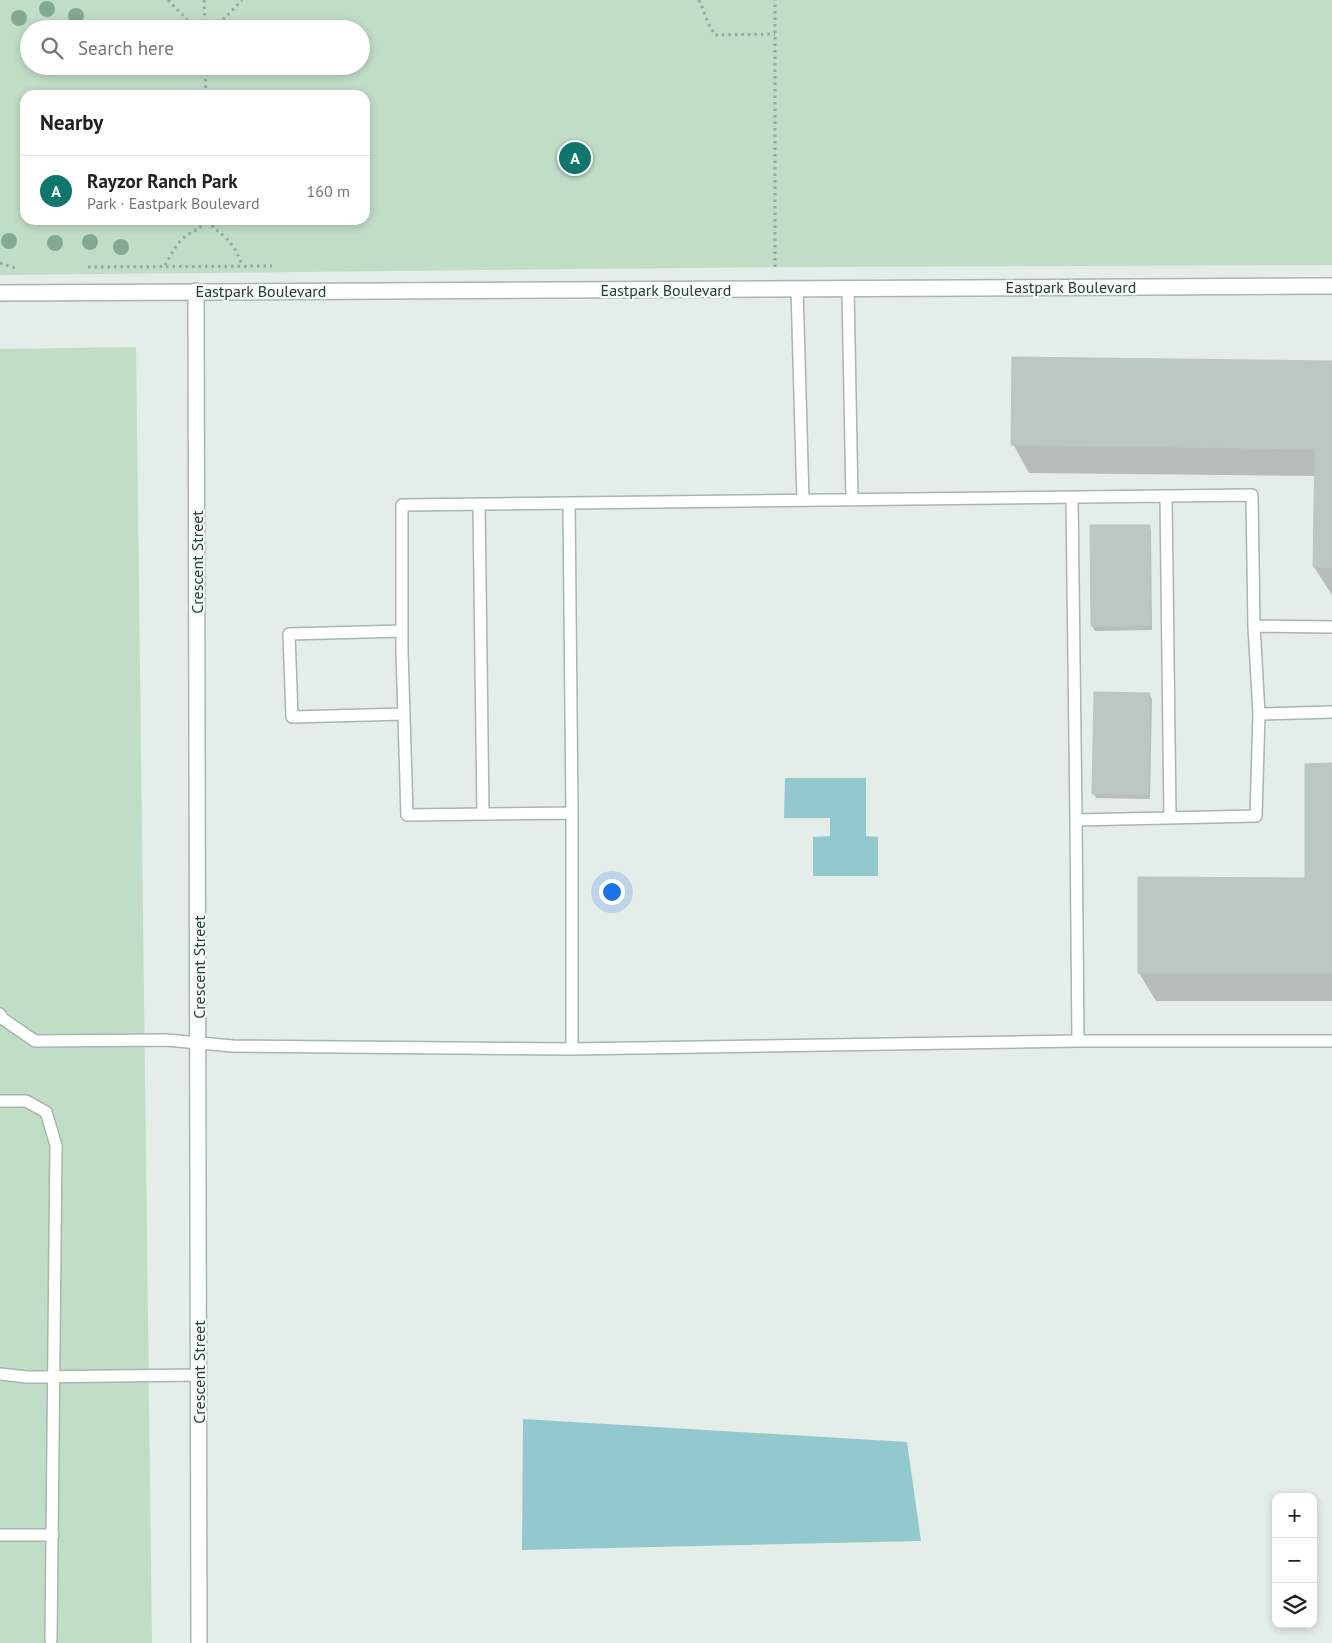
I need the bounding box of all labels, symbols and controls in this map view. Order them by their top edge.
search box [20,20,370,75]
icon: search [38,34,66,62]
text: Search here [78,36,174,60]
text: Nearby [40,109,103,136]
pin: A [559,139,591,177]
text: Rayzor Ranch Park [87,169,238,193]
text: A [51,181,61,201]
text: 160 m [307,181,350,201]
text: Park · Eastpark Boulevard [87,193,260,213]
street label: Eastpark Boulevard [1006,277,1136,297]
street label: Eastpark Boulevard [601,280,731,300]
street label: Eastpark Boulevard [196,281,326,301]
street label: Crescent Street [187,510,207,614]
your location [599,879,625,905]
street label: Crescent Street [189,915,209,1019]
street label: Crescent Street [189,1320,209,1424]
map controls [1272,1493,1317,1628]
button: + [1272,1493,1317,1538]
button: − [1272,1538,1317,1583]
button: layers [1272,1583,1317,1628]

